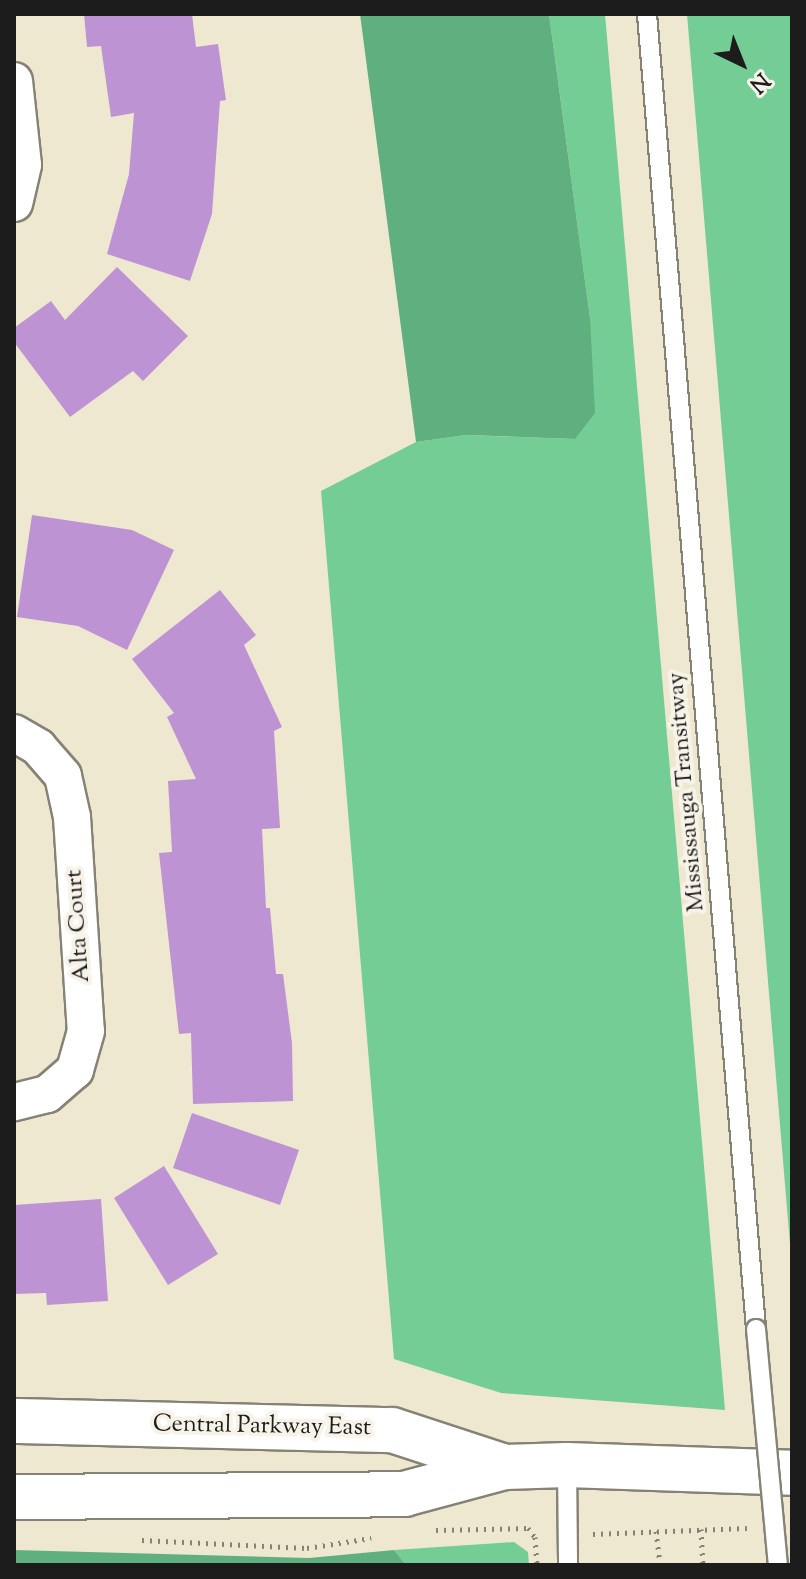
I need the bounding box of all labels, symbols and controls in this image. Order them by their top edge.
north arrow [702,24,782,104]
text: N [741,64,776,99]
street label: Mississauga Transitway [662,671,712,913]
street label: Alta Court [61,869,97,983]
street label: Central Parkway East [153,1411,371,1443]

